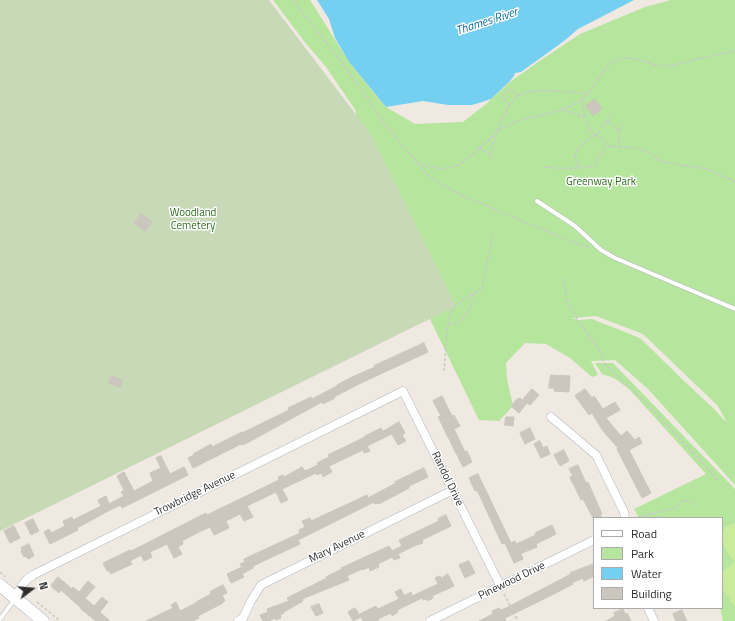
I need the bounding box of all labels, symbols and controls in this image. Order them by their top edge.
water label: Thames River [454,5,520,39]
park label: Greenway Park [566,175,636,189]
park label: Woodland Cemetery [170,206,216,232]
street label: Randol Drive [428,450,466,508]
street label: Trowbridge Avenue [152,469,238,519]
legend [593,517,723,609]
text: Road [631,524,657,543]
street label: Mary Avenue [307,528,367,566]
text: Park [631,544,654,563]
street label: Pinewood Drive [476,559,548,603]
text: Water [631,564,662,583]
north arrow [12,569,52,609]
text: N [35,580,52,592]
text: Building [631,584,672,603]

